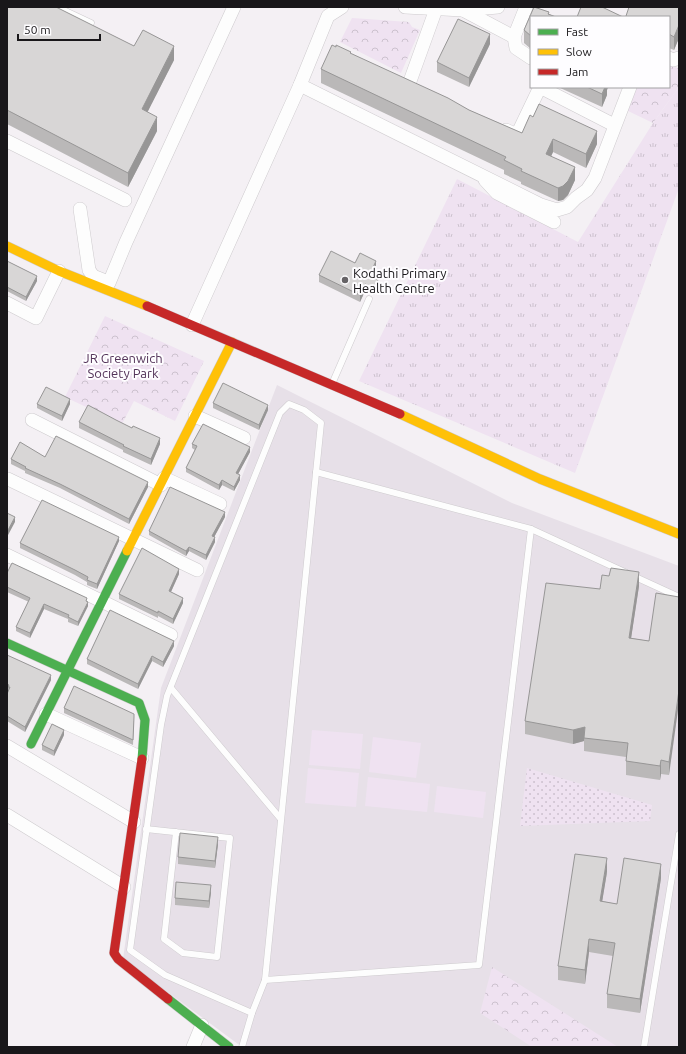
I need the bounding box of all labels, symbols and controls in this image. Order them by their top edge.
scale bar [18,16,100,42]
legend [530,16,670,88]
text: 50 m [24,23,51,36]
text: Fast [566,25,588,38]
text: Slow [566,45,592,58]
text: Jam [566,65,588,78]
place label: Kodathi Primary Health Centre [353,266,447,295]
marker: Kodathi Primary Health Centre [340,275,350,285]
park label: JR Greenwich Society Park [83,351,163,380]

